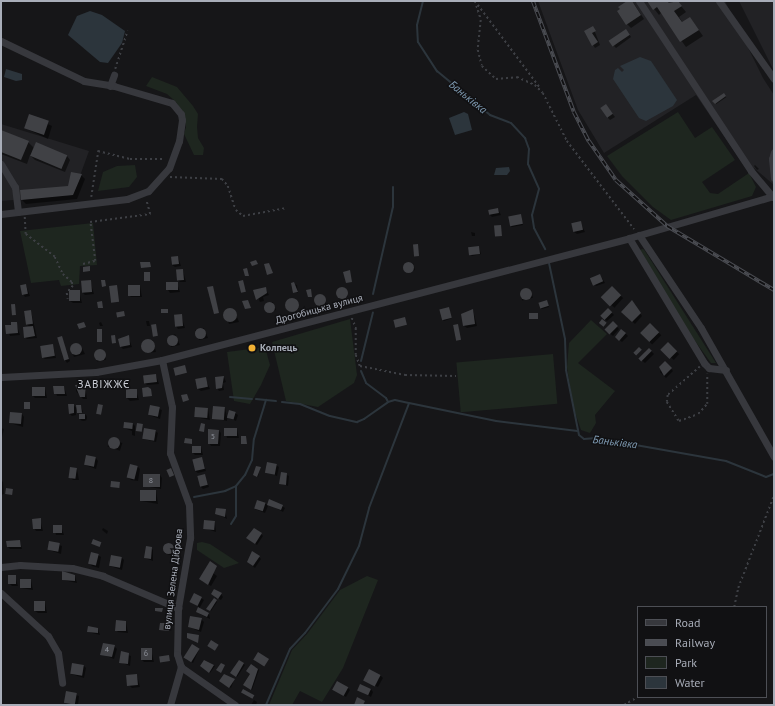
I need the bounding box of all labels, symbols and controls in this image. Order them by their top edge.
water label: Баньківка [446,78,490,116]
street label: Дрогобицька вулиця [274,292,364,326]
place label: Колпець [260,342,297,354]
marker: Колпець [247,343,257,353]
district label: ЗАВІЖЖЄ [78,377,130,391]
house number: 5 [211,432,215,442]
water label: Баньківка [592,433,638,451]
house number: 8 [149,476,153,486]
street label: вулиця Зелена Діброва [161,528,185,630]
legend [637,606,767,698]
text: Road [675,615,700,630]
text: Railway [675,635,715,650]
house number: 4 [105,645,109,655]
house number: 6 [144,649,148,659]
text: Park [675,655,697,670]
text: Water [675,675,705,690]

